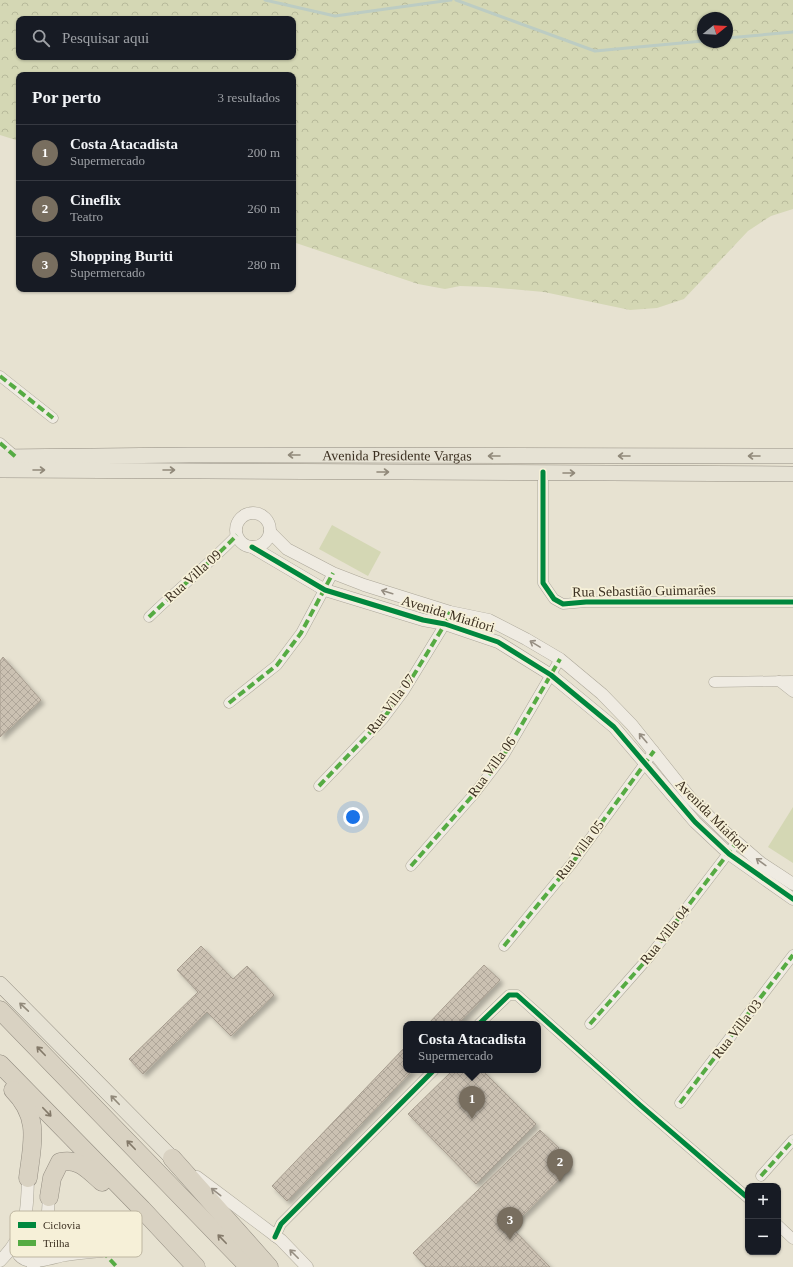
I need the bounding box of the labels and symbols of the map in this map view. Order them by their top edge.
north arrow [697,12,733,48]
street label: Avenida Presidente Vargas [322,448,472,463]
one-way arrow [288,451,301,459]
one-way arrow [488,452,501,460]
one-way arrow [618,452,631,460]
one-way arrow [748,452,761,460]
one-way arrow [32,466,45,474]
one-way arrow [162,466,175,474]
one-way arrow [376,468,389,475]
one-way arrow [562,469,575,477]
street label: Rua Villa 09 [162,547,224,605]
street label: Rua Sebastião Guimarães [572,582,716,600]
one-way arrow [380,588,393,595]
street label: Avenida Miafiori [400,593,496,635]
one-way arrow [530,640,541,648]
street label: Rua Villa 07 [364,671,418,737]
one-way arrow [638,733,647,743]
street label: Rua Villa 06 [465,734,519,800]
street label: Avenida Miafiori [673,777,752,856]
your location [343,807,363,827]
street label: Rua Villa 05 [553,817,607,883]
one-way arrow [755,858,766,866]
street label: Rua Villa 04 [637,903,693,967]
street label: Rua Villa 03 [709,997,765,1061]
one-way arrow [19,1002,29,1012]
one-way arrow [37,1047,46,1057]
pin: 1 [459,1086,485,1119]
one-way arrow [111,1095,120,1105]
one-way arrow [42,1107,52,1117]
one-way arrow [127,1140,136,1150]
pin: 2 [547,1149,573,1182]
one-way arrow [211,1187,222,1196]
pin: 3 [497,1207,523,1240]
legend [10,1211,142,1257]
text: Ciclovia [43,1219,80,1231]
one-way arrow [217,1234,226,1244]
text: Trilha [43,1237,70,1249]
one-way arrow [289,1249,299,1259]

